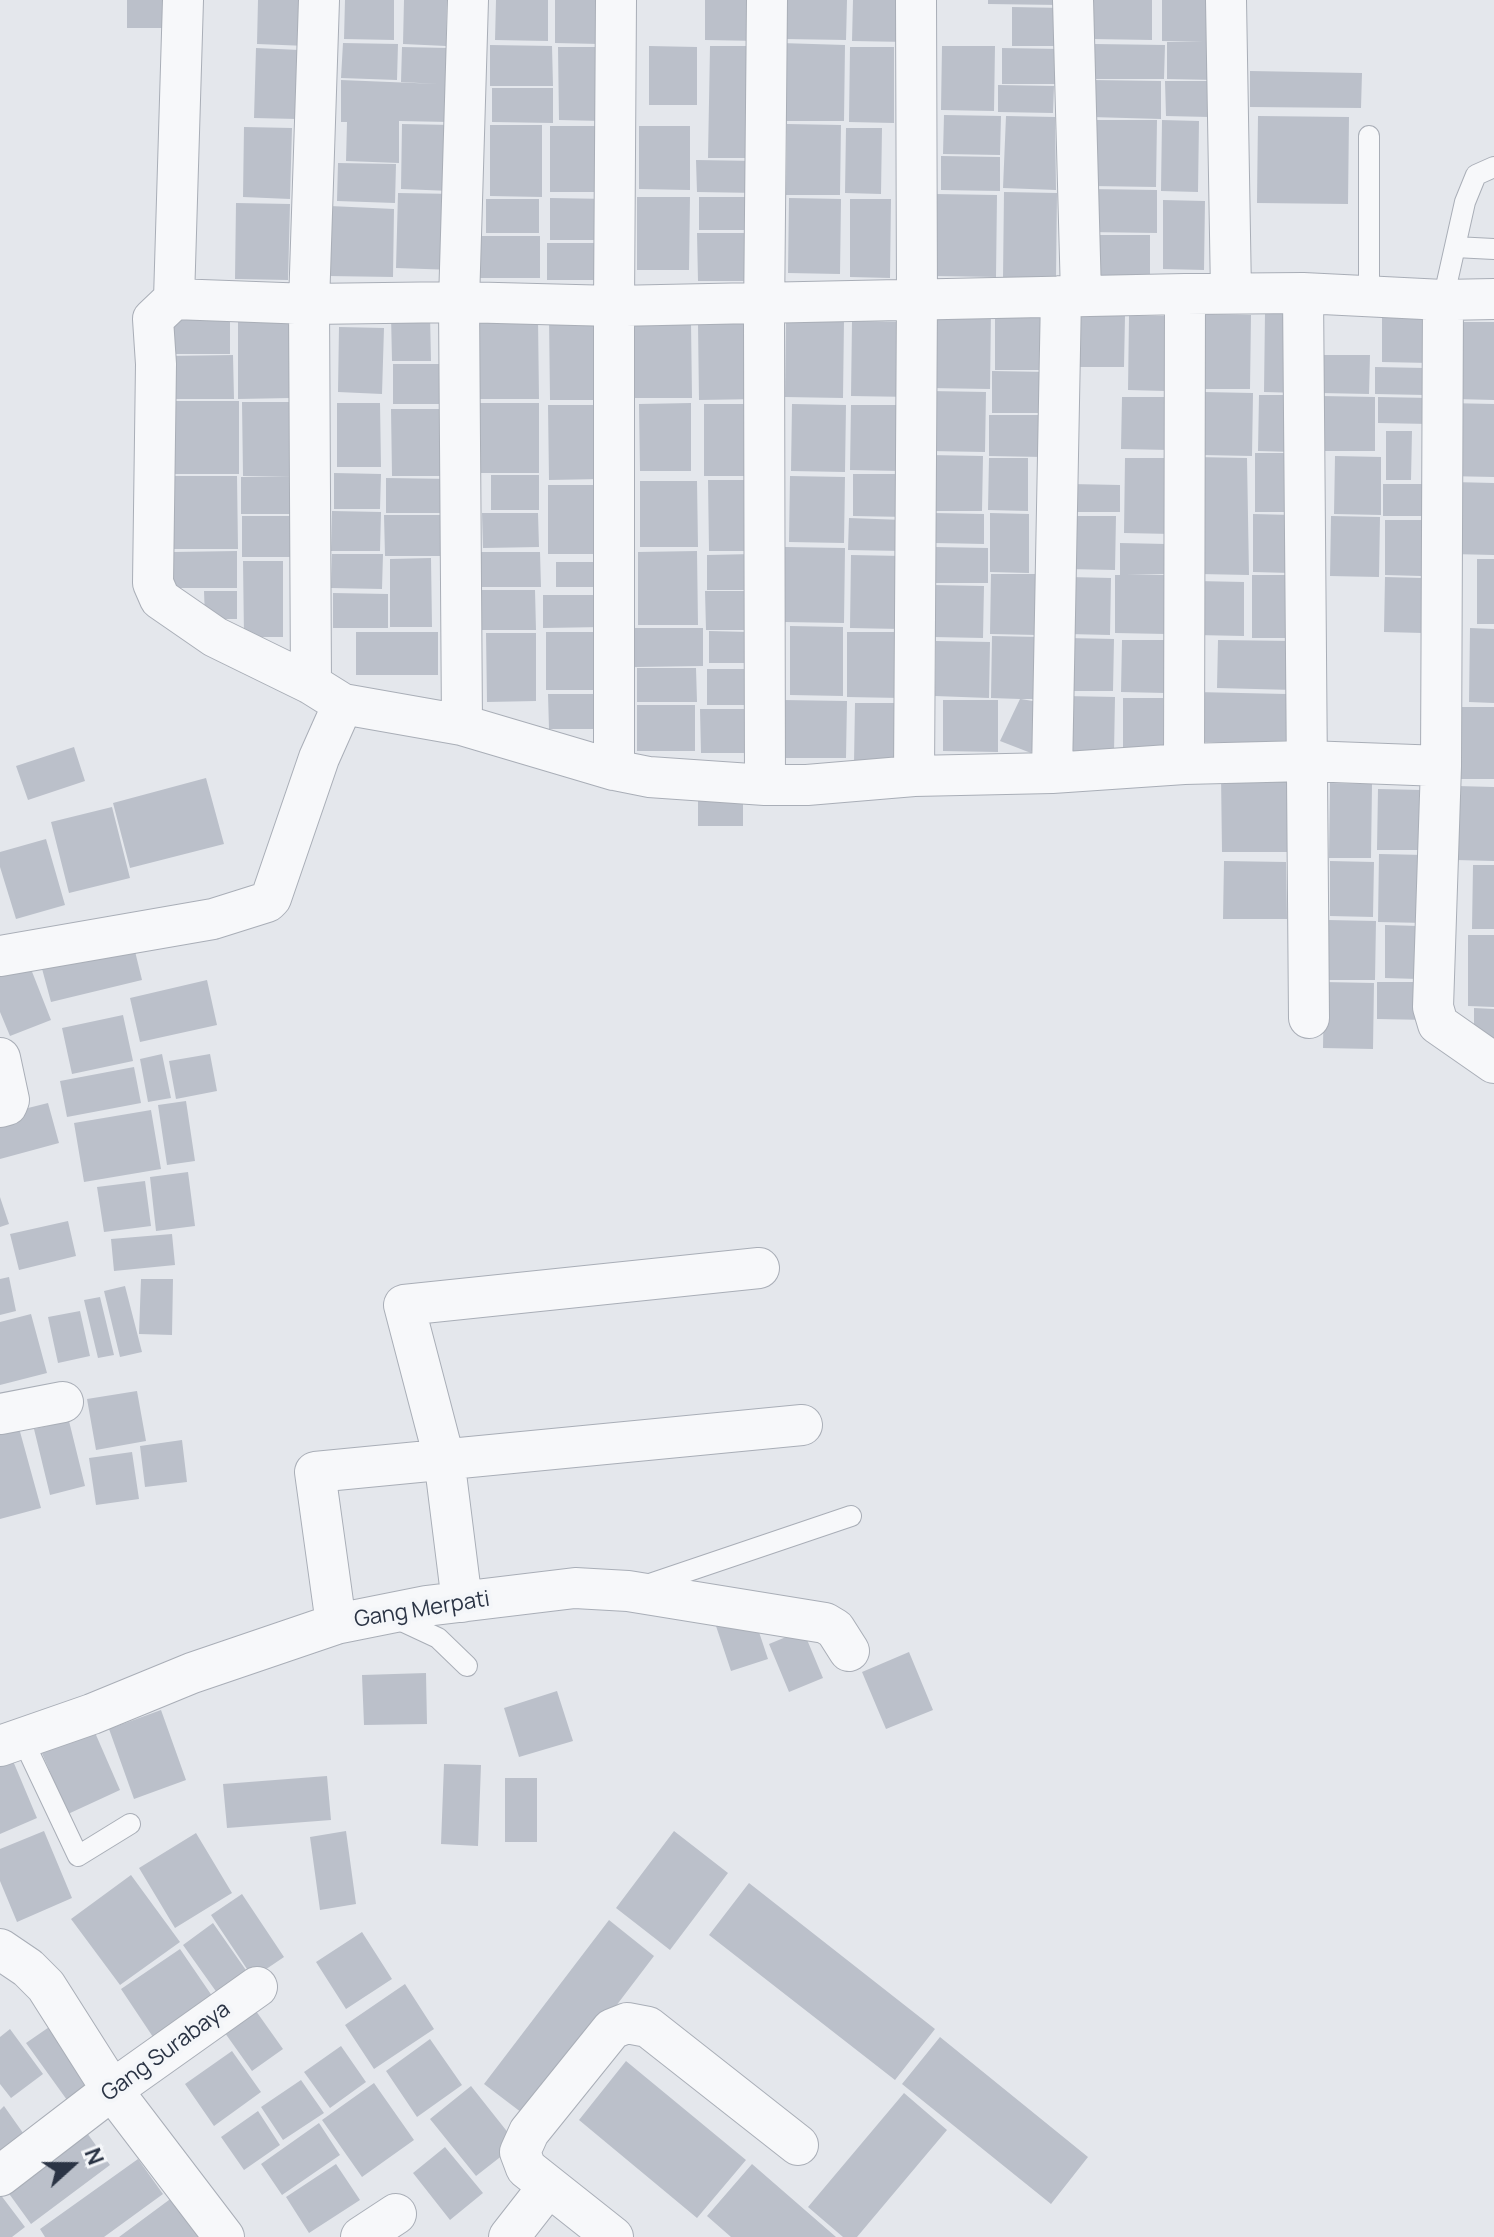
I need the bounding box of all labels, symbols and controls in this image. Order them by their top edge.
street label: Gang Merpati [352,1586,492,1634]
street label: Gang Surabaya [97,1996,235,2108]
north arrow [32,2125,112,2205]
text: N [78,2144,111,2169]

